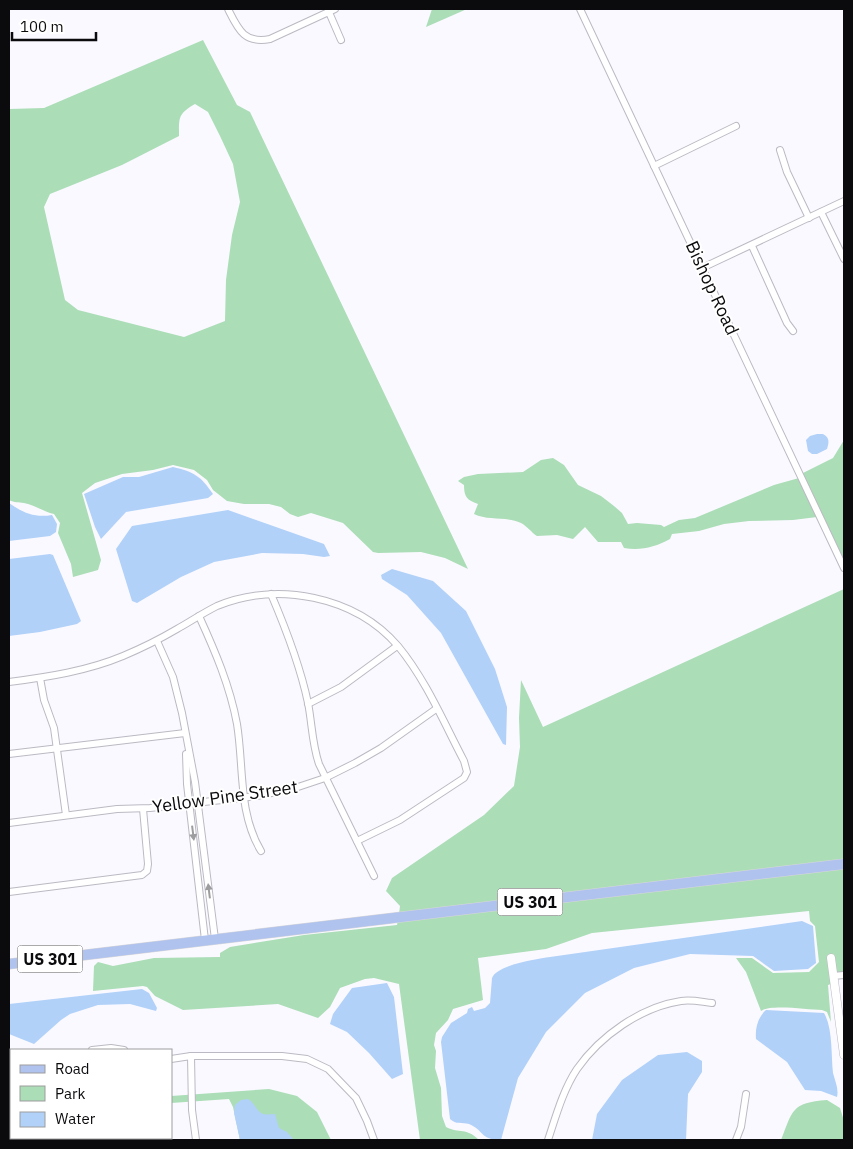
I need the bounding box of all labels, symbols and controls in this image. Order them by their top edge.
scale bar [12,10,96,42]
text: 100 m [20,17,64,36]
street label: Bishop Road [681,237,744,339]
street label: Yellow Pine Street [151,775,299,818]
one-way arrow [189,826,197,842]
one-way arrow [205,883,213,899]
road number: US 301 [498,889,562,916]
road number: US 301 [18,946,82,972]
legend [10,1049,172,1139]
text: Road [55,1059,90,1078]
text: Park [55,1084,85,1103]
text: Water [55,1109,96,1128]

